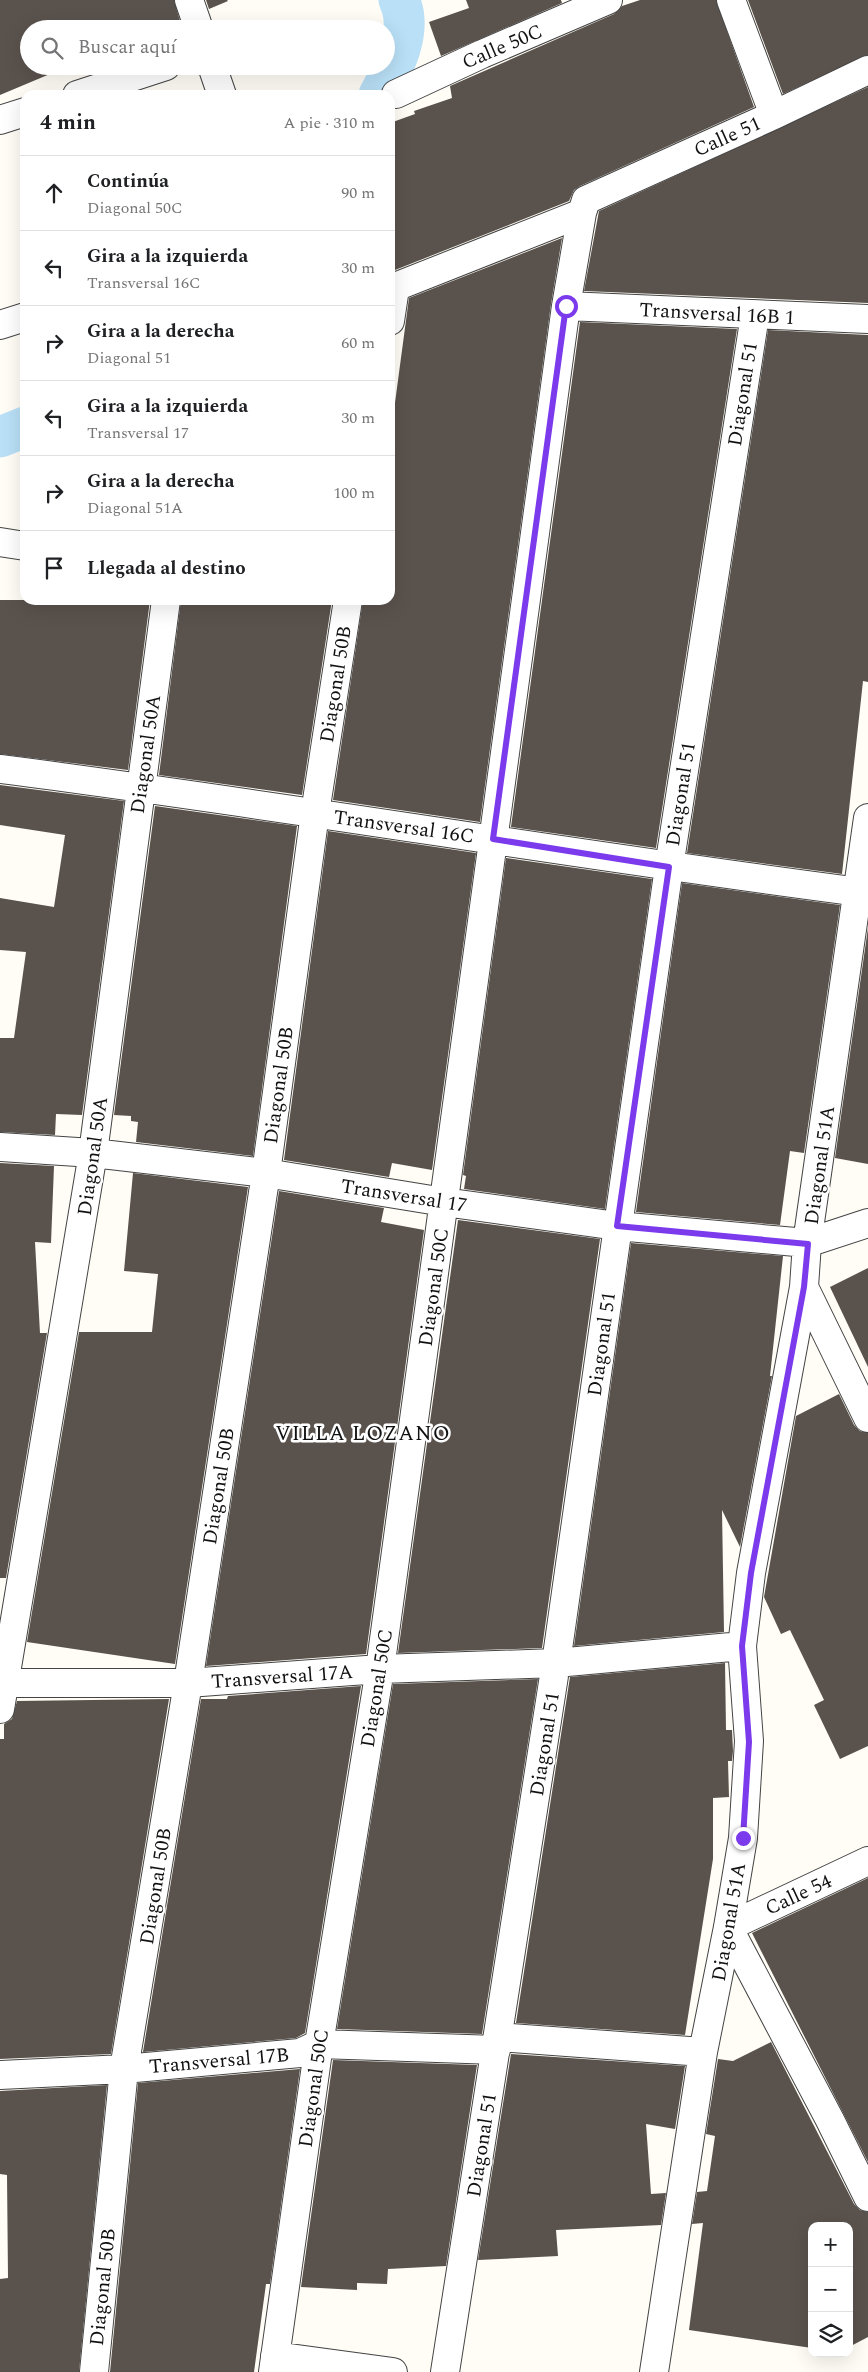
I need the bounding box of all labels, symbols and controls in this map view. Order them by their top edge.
street label: Calle 50C [457,16,547,77]
search box [20,20,395,75]
text: Buscar aquí [78,33,177,62]
icon: search [38,34,66,62]
text: 4 min [40,107,96,139]
street label: Calle 51 [689,109,766,165]
text: A pie · 310 m [283,111,375,135]
text: Continúa [87,167,169,196]
icon: ahead [40,179,68,207]
text: 90 m [341,181,375,205]
text: Diagonal 50C [87,196,183,220]
text: Gira a la izquierda [87,242,248,271]
icon: left [40,254,68,282]
text: 30 m [341,256,375,280]
text: Transversal 16C [87,271,201,295]
route start [555,295,578,318]
street label: Transversal 16B 1 [638,295,795,333]
text: Gira a la derecha [87,317,234,346]
icon: right [40,329,68,357]
text: 60 m [341,331,375,355]
street label: Diagonal 51 [720,340,766,448]
text: Diagonal 51 [87,346,171,370]
text: Gira a la izquierda [87,392,248,421]
icon: left [40,404,68,432]
text: 30 m [341,406,375,430]
text: Transversal 17 [87,421,189,445]
text: Gira a la derecha [87,467,234,496]
icon: right [40,479,68,507]
text: 100 m [333,481,375,505]
text: Diagonal 51A [87,496,183,520]
icon: arrive [40,554,68,582]
text: Llegada al destino [87,554,246,583]
street label: Diagonal 50B [312,623,360,745]
street label: Diagonal 50A [123,693,169,816]
street label: Diagonal 51 [658,740,704,848]
street label: Transversal 16C [331,802,476,852]
street label: Diagonal 50B [256,1025,302,1146]
street label: Diagonal 50A [70,1095,116,1218]
street label: Diagonal 51A [797,1104,843,1227]
street label: Transversal 17 [339,1171,469,1221]
street label: Diagonal 50C [411,1226,457,1348]
street label: Diagonal 51 [580,1290,624,1398]
district label: VILLA LOZANO [275,1418,451,1450]
street label: Diagonal 50B [195,1425,243,1547]
street label: Diagonal 50C [353,1627,401,1750]
street label: Transversal 17A [210,1657,354,1697]
street label: Diagonal 51 [522,1690,568,1798]
street label: Diagonal 50B [132,1825,180,1947]
route end [732,1827,755,1850]
street label: Diagonal 51A [704,1860,754,1984]
street label: Calle 54 [760,1866,837,1923]
street label: Diagonal 50C [291,2027,337,2149]
street label: Transversal 17B [148,2040,290,2082]
street label: Diagonal 51 [459,2091,505,2199]
map controls [808,2222,853,2357]
button: + [808,2222,853,2267]
street label: Diagonal 50B [82,2227,124,2347]
button: − [808,2267,853,2312]
button: layers [808,2312,853,2357]

